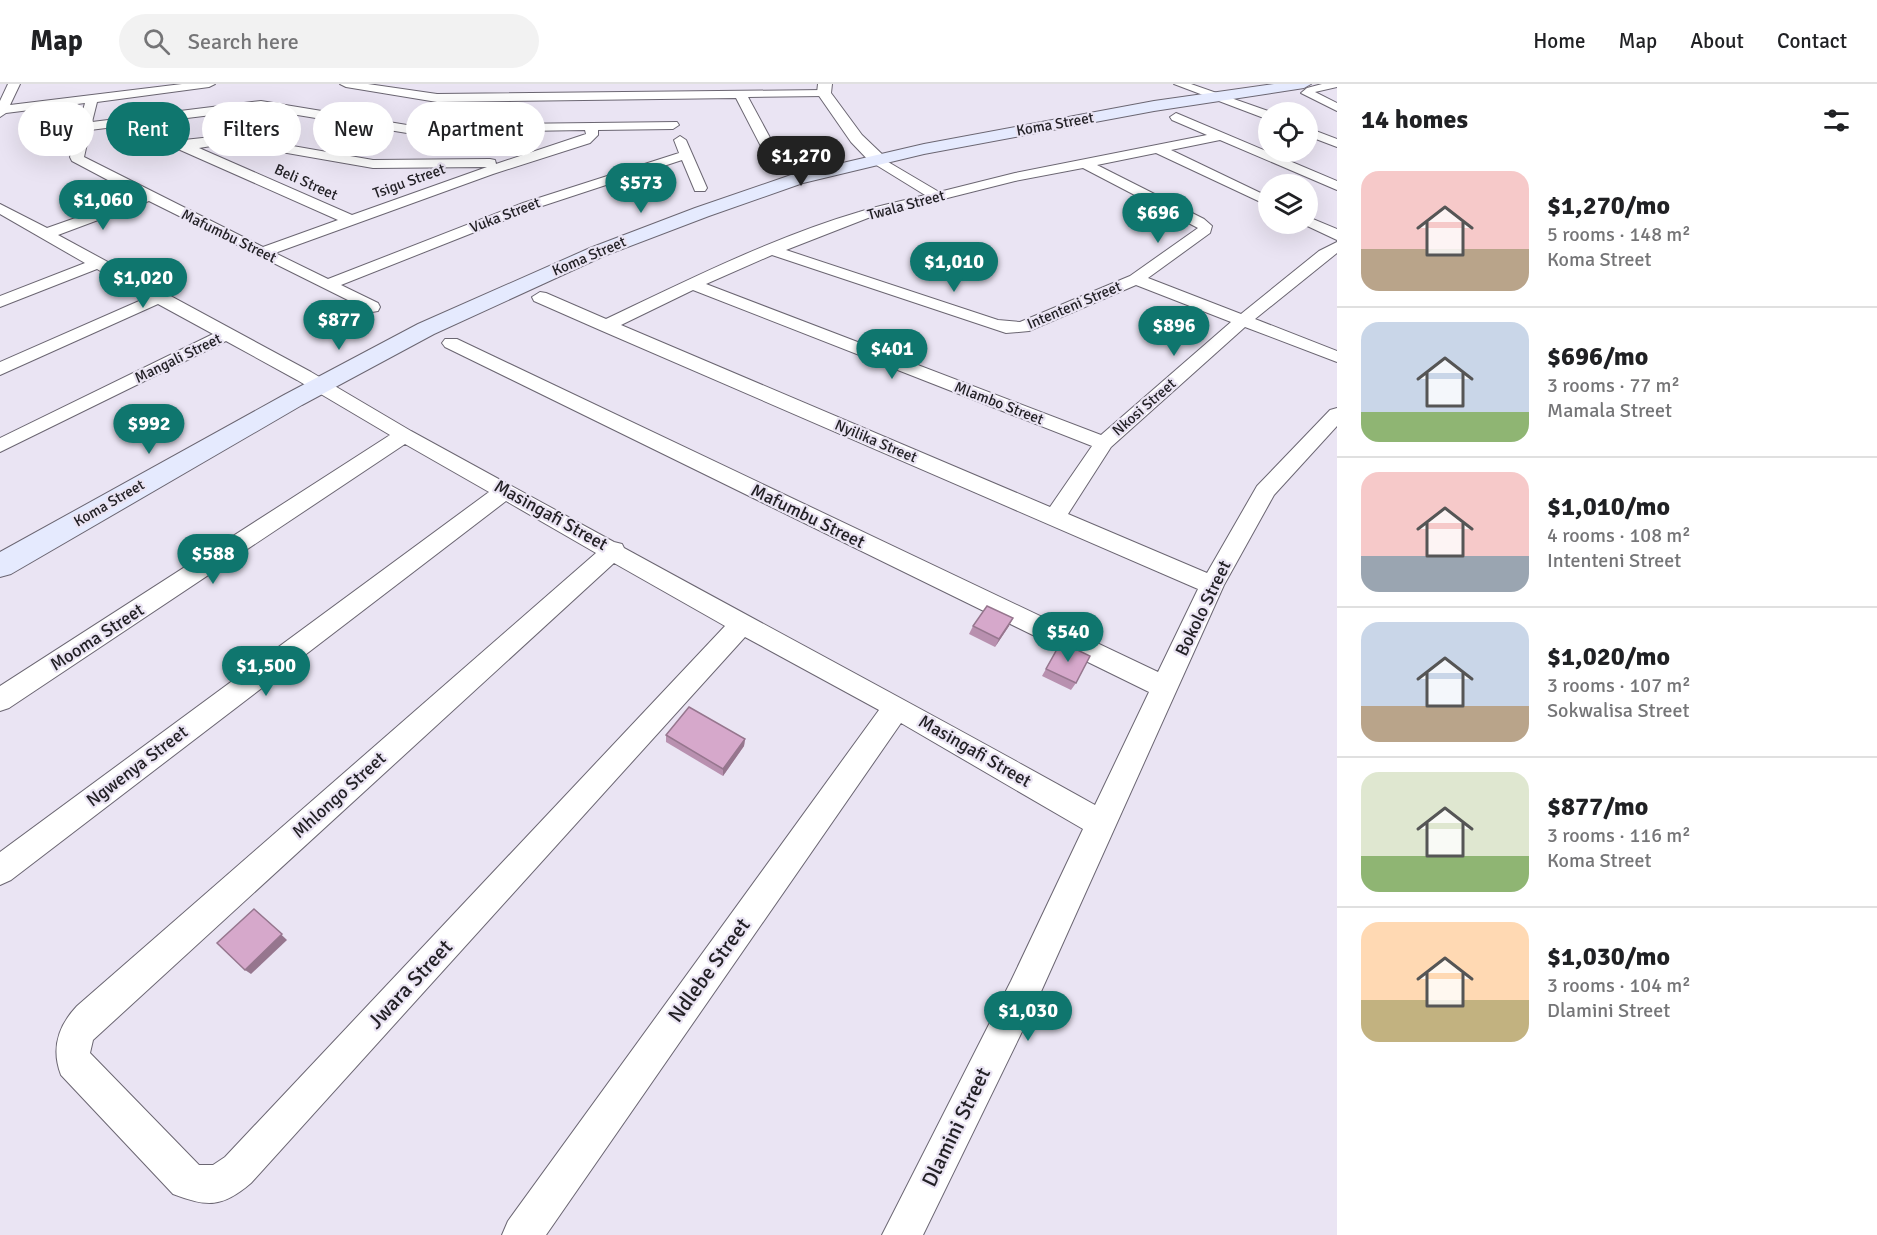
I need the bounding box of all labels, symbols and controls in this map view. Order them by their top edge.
search box [119,14,539,68]
text: Map [30,24,83,58]
icon: search [140,25,173,58]
text: Search here [188,28,299,55]
text: Home [1533,28,1586,54]
text: Map [1619,28,1657,54]
text: About [1690,28,1744,54]
text: Contact [1777,28,1847,54]
chip: Buy [18,102,94,156]
chip: Rent [106,102,190,156]
chip: Filters [202,102,301,156]
chip: New [313,102,394,156]
chip: Apartment [406,102,545,156]
map controls [1258,102,1318,234]
button: locate [1258,102,1318,162]
text: 14 homes [1361,104,1468,136]
icon: filters [1820,104,1853,137]
street label: Koma Street [1015,108,1095,140]
pin: $1,270 [752,136,850,187]
text: $1,270 [771,143,831,168]
street label: Beli Street [272,160,340,204]
street label: Tsigu Street [370,160,448,202]
pin: $573 [605,163,677,214]
text: $573 [619,170,663,195]
button: layers [1258,174,1318,234]
pin: $1,060 [54,180,152,231]
street label: Twala Street [865,186,947,224]
text: $1,060 [73,187,133,212]
text: $1,270/mo [1547,190,1670,222]
street label: Vuka Street [467,193,543,237]
pin: $696 [1122,193,1194,244]
icon: home [1409,195,1481,267]
text: $696 [1136,200,1180,225]
street label: Mafumbu Street [179,205,279,267]
text: 5 rooms · 148 m² [1547,222,1691,247]
street label: Koma Street [549,232,629,280]
pin: $1,010 [905,242,1003,293]
text: Koma Street [1547,247,1652,272]
text: $1,010 [924,249,984,274]
pin: $1,020 [94,258,192,309]
text: $1,020 [113,265,173,290]
street label: Intenteni Street [1024,277,1124,333]
pin: $877 [303,300,375,351]
pin: $896 [1138,306,1210,357]
text: $877 [317,307,361,332]
text: $896 [1152,313,1196,338]
street label: Mangali Street [132,329,224,387]
pin: $401 [856,329,928,380]
text: $401 [870,336,914,361]
text: $696/mo [1547,341,1648,373]
icon: home [1409,346,1481,418]
text: 3 rooms · 77 m² [1547,373,1680,398]
street label: Nkosi Street [1109,375,1179,439]
street label: Mlambo Street [952,378,1046,428]
text: Mamala Street [1547,398,1672,423]
pin: $992 [113,404,185,455]
text: $992 [127,411,171,436]
street label: Nyilika Street [832,416,920,466]
street label: Masingafi Street [490,475,612,555]
street label: Koma Street [71,476,147,530]
street label: Mafumbu Street [747,479,869,553]
text: $1,010/mo [1547,491,1670,523]
icon: home [1409,496,1481,568]
text: 4 rooms · 108 m² [1547,523,1691,548]
pin: $588 [177,534,249,585]
text: $588 [191,541,235,566]
text: Intenteni Street [1547,548,1681,573]
street label: Bokolo Street [1170,557,1236,659]
street label: Mooma Street [46,598,148,676]
pin: $540 [1032,612,1104,663]
text: $540 [1046,619,1090,644]
text: $1,020/mo [1547,641,1670,673]
pin: $1,500 [217,646,315,697]
icon: home [1409,646,1481,718]
text: $1,500 [236,653,296,678]
text: 3 rooms · 107 m² [1547,673,1691,698]
text: Sokwalisa Street [1547,698,1690,723]
street label: Masingafi Street [915,710,1035,792]
street label: Ngwenya Street [82,721,192,811]
street label: Mhlongo Street [288,747,390,843]
text: $877/mo [1547,791,1648,823]
icon: home [1409,796,1481,868]
text: 3 rooms · 116 m² [1547,823,1691,848]
text: Koma Street [1547,848,1652,873]
street label: Ndlebe Street [662,913,756,1027]
street label: Jwara Street [362,934,458,1034]
text: $1,030/mo [1547,941,1670,973]
icon: home [1409,946,1481,1018]
text: 3 rooms · 104 m² [1547,973,1691,998]
pin: $1,030 [979,991,1077,1042]
text: $1,030 [998,998,1058,1023]
text: Dlamini Street [1547,998,1670,1023]
street label: Dlamini Street [916,1063,996,1191]

